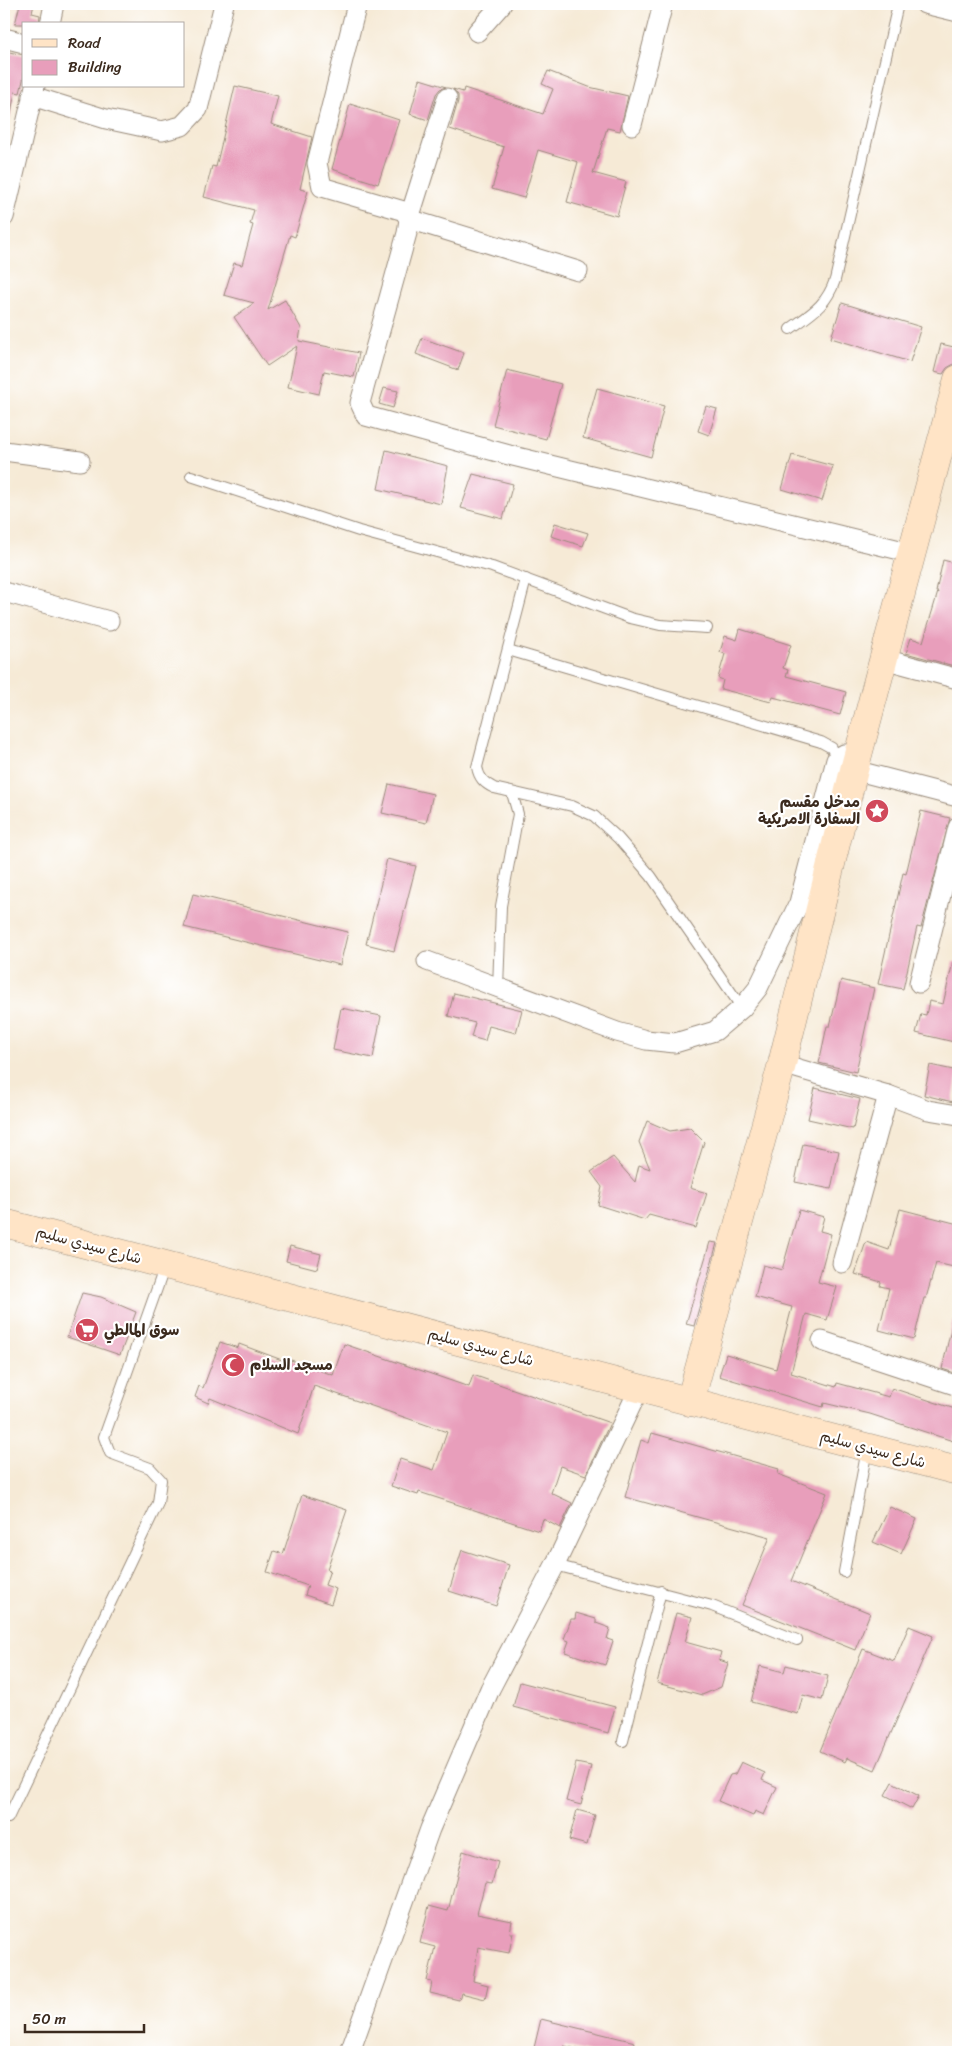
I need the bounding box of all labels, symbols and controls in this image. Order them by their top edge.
legend [22,22,185,88]
text: Road [68,30,101,56]
text: Building [68,54,122,80]
place label: مدخل مقسم السفارة الامريكية [758,789,860,832]
place icon: مدخل مقسم السفارة الامريكية [864,798,890,824]
street label: شارع سيدي سليم [33,1218,145,1272]
supermarket icon: سوق المالطي [74,1317,100,1343]
place label: سوق المالطي [104,1317,179,1344]
street label: شارع سيدي سليم [425,1320,537,1374]
mosque icon: مسجد السلام [220,1352,246,1378]
place label: مسجد السلام [250,1352,333,1378]
street label: شارع سيدي سليم [817,1422,929,1476]
scale bar [25,2001,144,2033]
text: 50 m [32,2006,67,2032]

